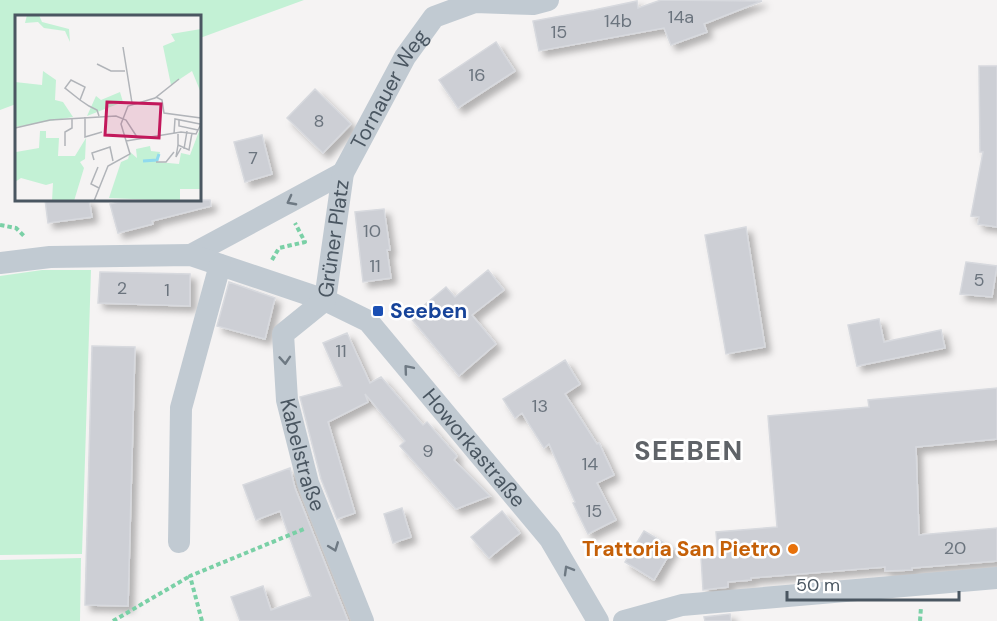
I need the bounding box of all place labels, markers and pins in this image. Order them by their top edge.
place label: Seeben [390,297,467,325]
marker: Seeben [371,304,385,318]
place label: Trattoria San Pietro [582,535,781,563]
marker: Trattoria San Pietro [786,542,800,556]

